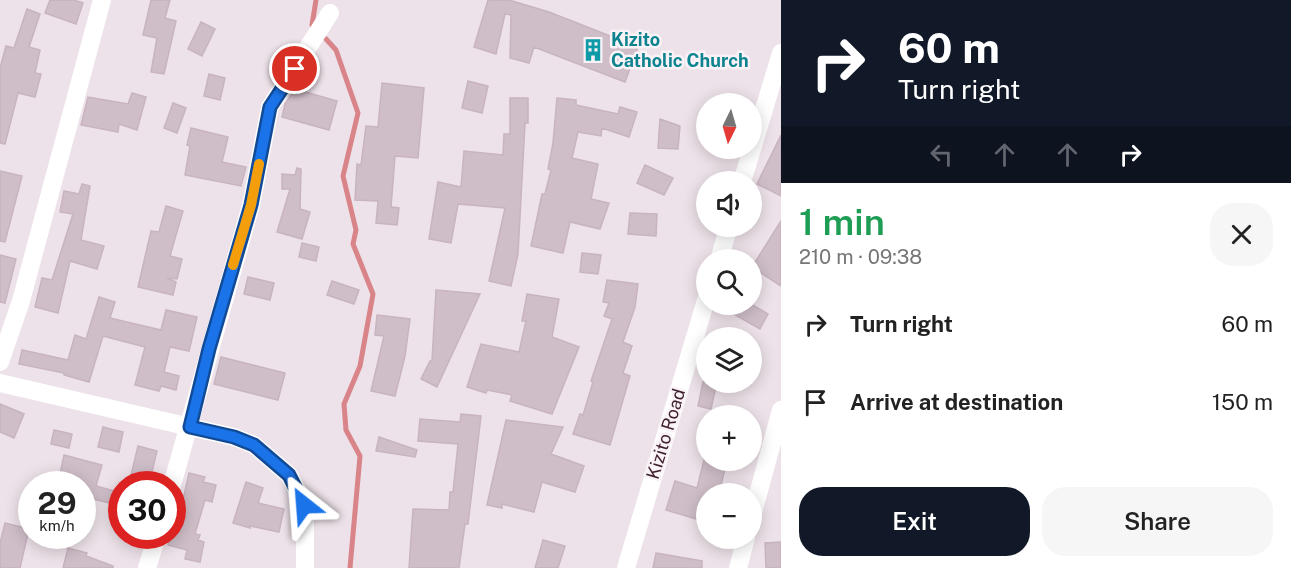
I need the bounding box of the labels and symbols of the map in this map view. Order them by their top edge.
place label: Kizito Catholic Church [611,29,749,71]
building icon: Kizito Catholic Church [580,37,606,63]
pin [269,43,320,94]
north arrow [696,93,762,159]
street label: Kizito Road [642,386,689,482]
speed limit sign: 30 [108,471,186,549]
position arrow [272,473,336,537]

